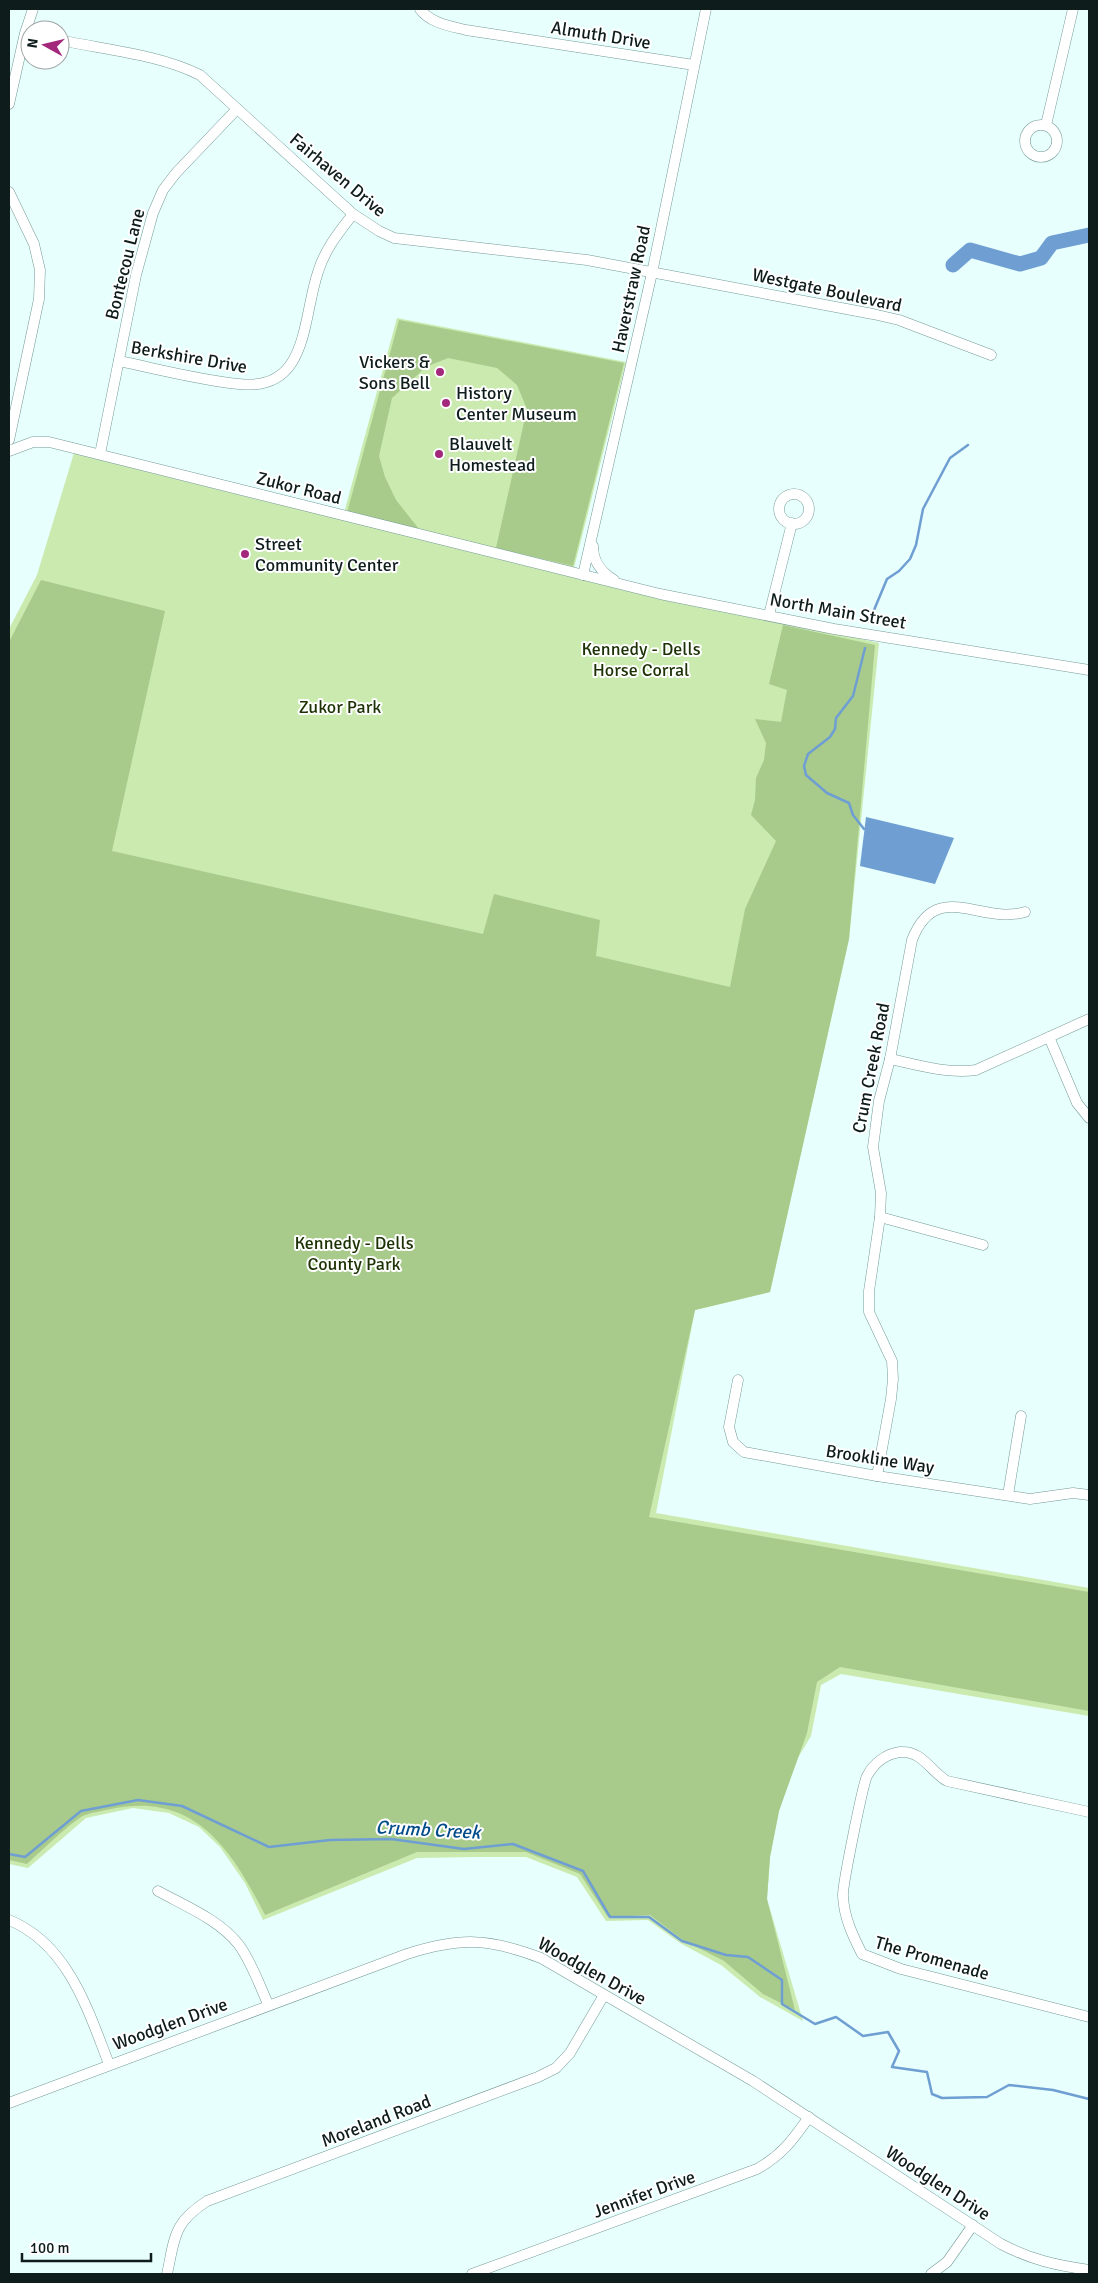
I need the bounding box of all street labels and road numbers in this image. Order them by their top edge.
street label: Almuth Drive [550,16,652,54]
street label: Fairhaven Drive [285,128,391,222]
street label: Bontecou Lane [101,206,149,322]
street label: Haverstraw Road [607,223,655,355]
street label: Westgate Boulevard [750,263,904,317]
street label: Berkshire Drive [129,336,249,378]
street label: Zukor Road [254,467,344,509]
street label: North Main Street [768,588,908,634]
street label: Crum Creek Road [848,1001,894,1135]
street label: Brookline Way [824,1440,936,1478]
street label: The Promenade [872,1931,992,1985]
street label: Woodglen Drive [534,1932,650,2010]
street label: Woodglen Drive [110,1993,230,2055]
street label: Moreland Road [318,2090,434,2152]
street label: Woodglen Drive [881,2141,995,2225]
street label: Jennifer Drive [590,2165,698,2223]

